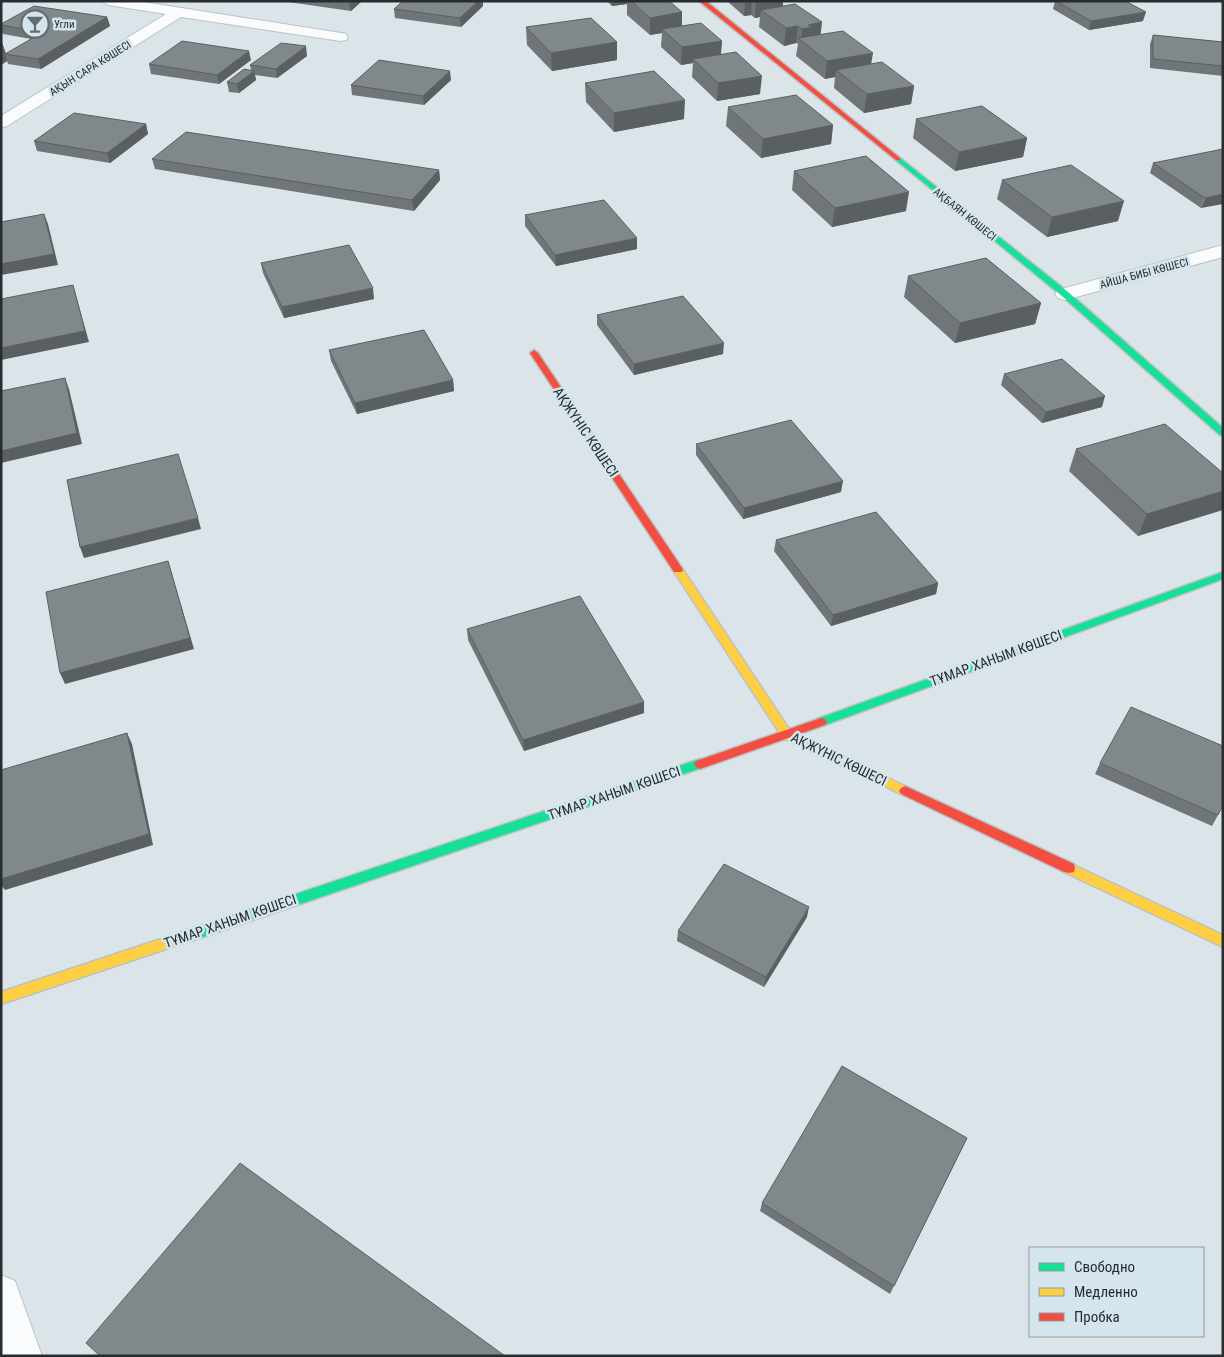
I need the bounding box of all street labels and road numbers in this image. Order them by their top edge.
street label: АҚЫН САРА КӨШЕСІ [47,38,133,99]
street label: АҚБАЯН КӨШЕСІ [931,185,999,244]
street label: АЙША БИБІ КӨШЕСІ [1098,255,1190,292]
street label: АҚЖҮНІС КӨШЕСІ [550,384,622,480]
street label: ТҰМАР ХАНЫМ КӨШЕСІ [928,627,1064,689]
street label: АҚЖҮНІС КӨШЕСІ [789,729,889,789]
street label: ТҰМАР ХАНЫМ КӨШЕСІ [546,763,682,823]
street label: ТҰМАР ХАНЫМ КӨШЕСІ [162,891,298,951]

